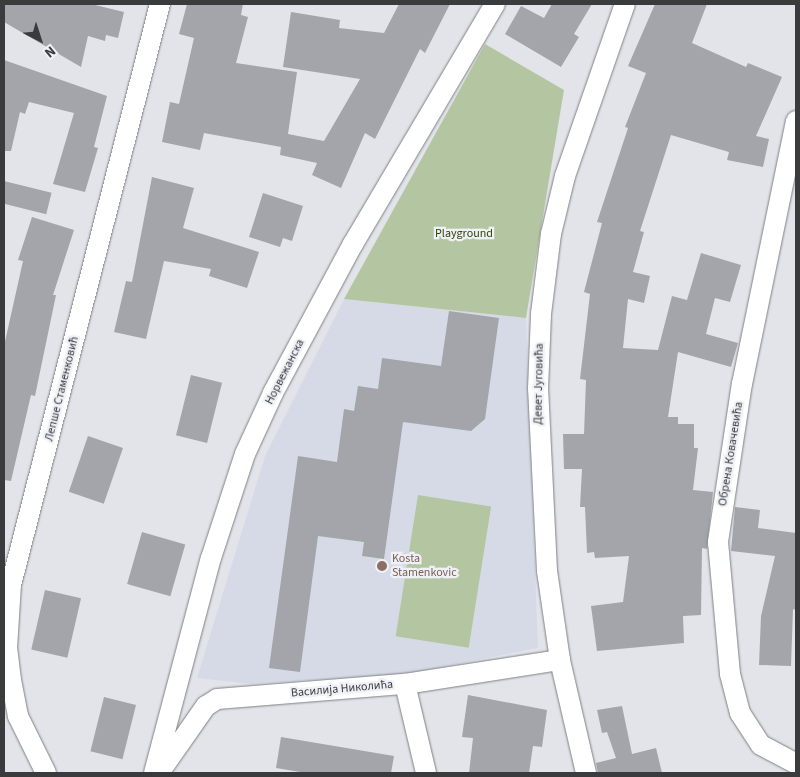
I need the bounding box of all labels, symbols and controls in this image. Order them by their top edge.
north arrow [15,15,65,65]
text: N [40,41,60,62]
park label: Playground [435,227,493,241]
street label: Лепше Стаменковић [42,335,82,443]
street label: Норвежанска [262,337,308,407]
street label: Девет Југовића [531,343,547,425]
street label: Обрена Ковачевића [716,401,746,507]
place label: Kosta Stamenkovic [392,552,457,580]
marker: Kosta Stamenkovic [376,560,388,572]
street label: Василија Николића [290,677,394,701]

